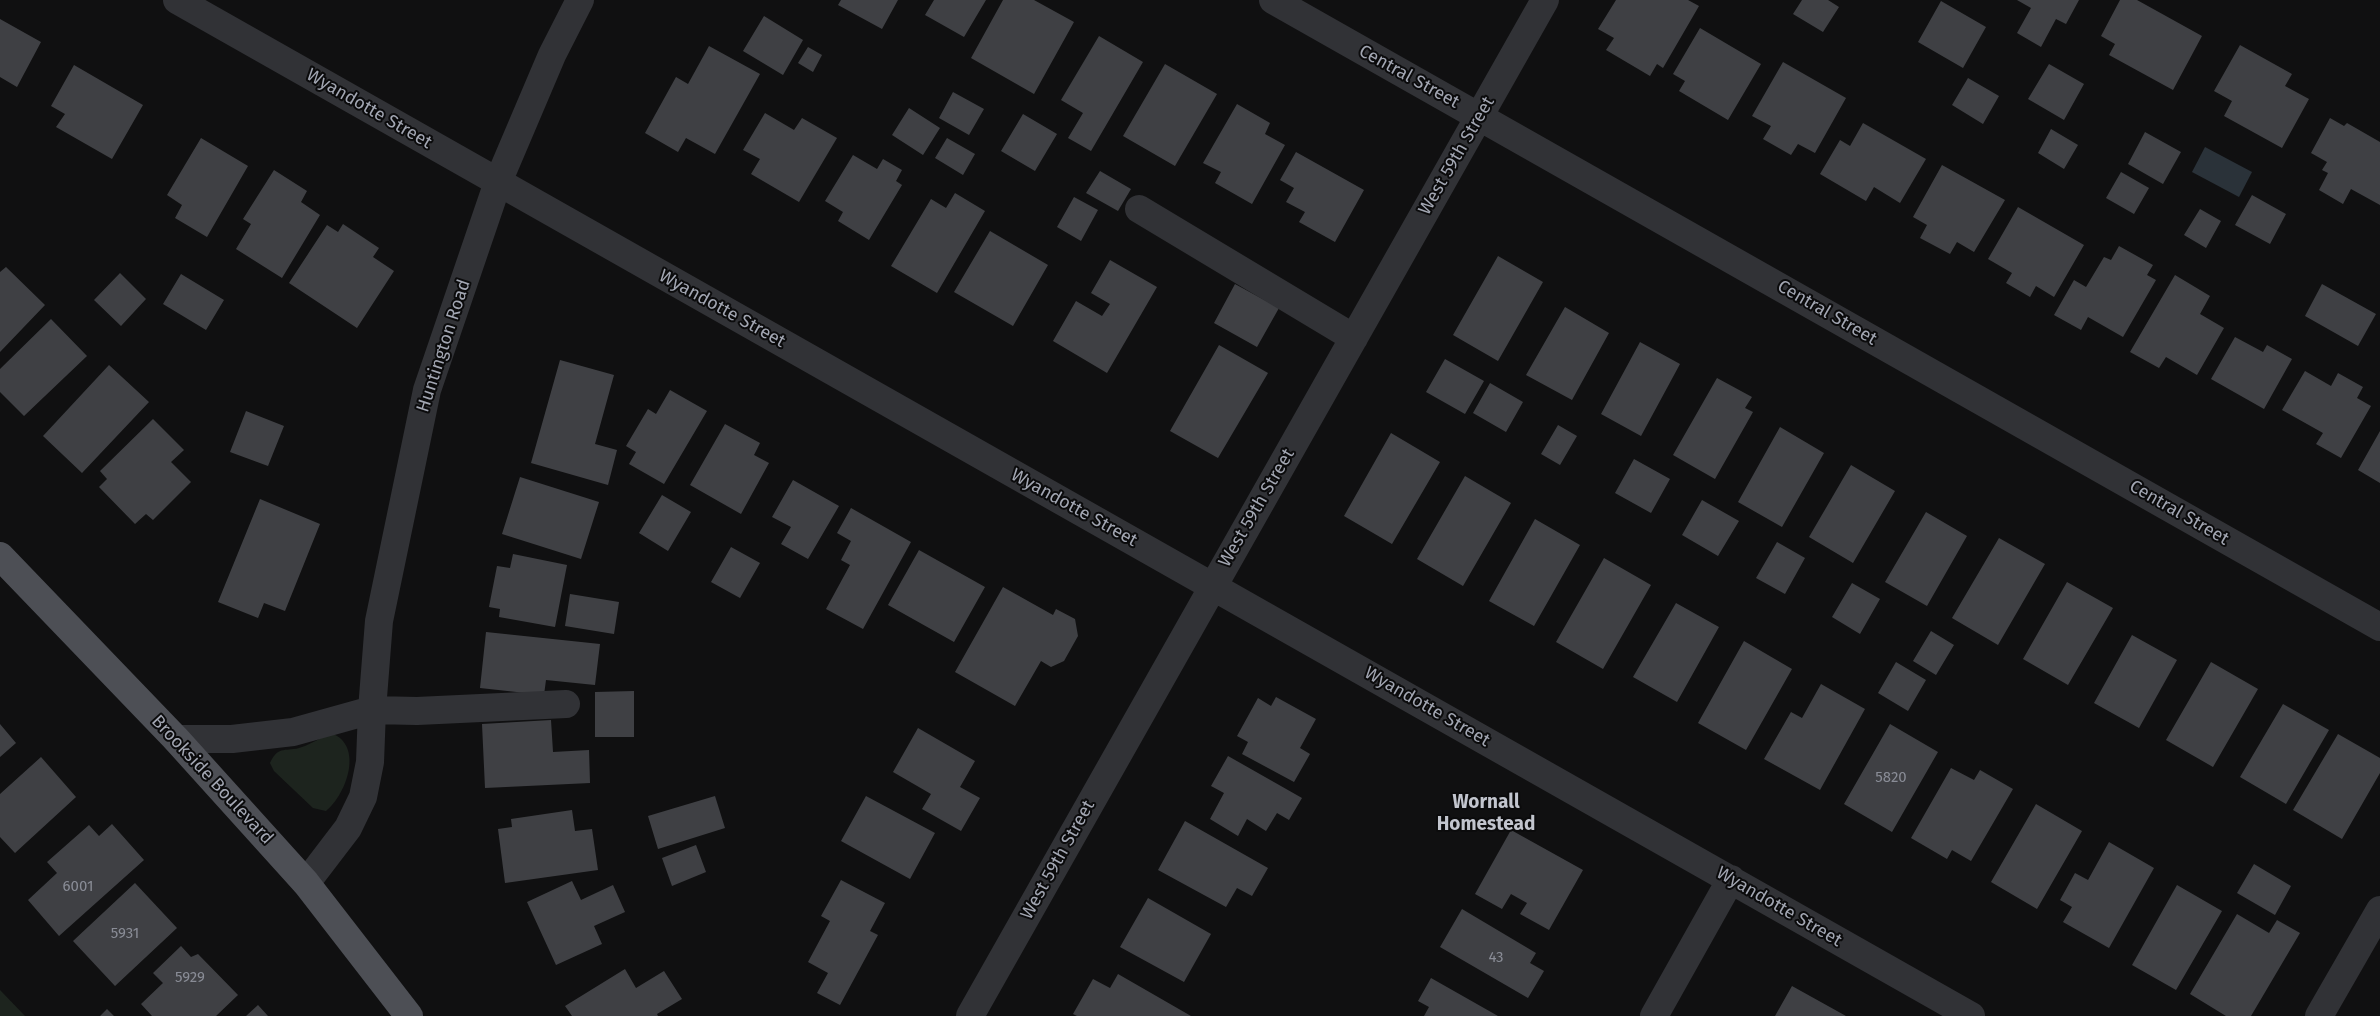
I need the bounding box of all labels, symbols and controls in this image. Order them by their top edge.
street label: Central Street [1355,41,1463,113]
street label: Wyandotte Street [302,64,436,154]
street label: West 59th Street [1414,93,1500,219]
street label: Wyandotte Street [655,265,789,353]
street label: Central Street [1773,276,1881,350]
street label: Huntington Road [412,277,476,415]
street label: West 59th Street [1214,445,1300,571]
street label: Wyandotte Street [1007,464,1141,552]
street label: Central Street [2125,476,2233,550]
street label: Wyandotte Street [1360,662,1494,752]
street label: Brookside Boulevard [147,711,277,849]
house number: 5820 [1875,769,1907,787]
district label: Wornall Homestead [1437,792,1535,836]
street label: West 59th Street [1016,797,1100,923]
street label: Wyandotte Street [1712,862,1846,952]
house number: 6001 [63,878,93,896]
house number: 5931 [111,925,139,943]
house number: 43 [1488,949,1504,967]
house number: 5929 [175,969,205,987]

